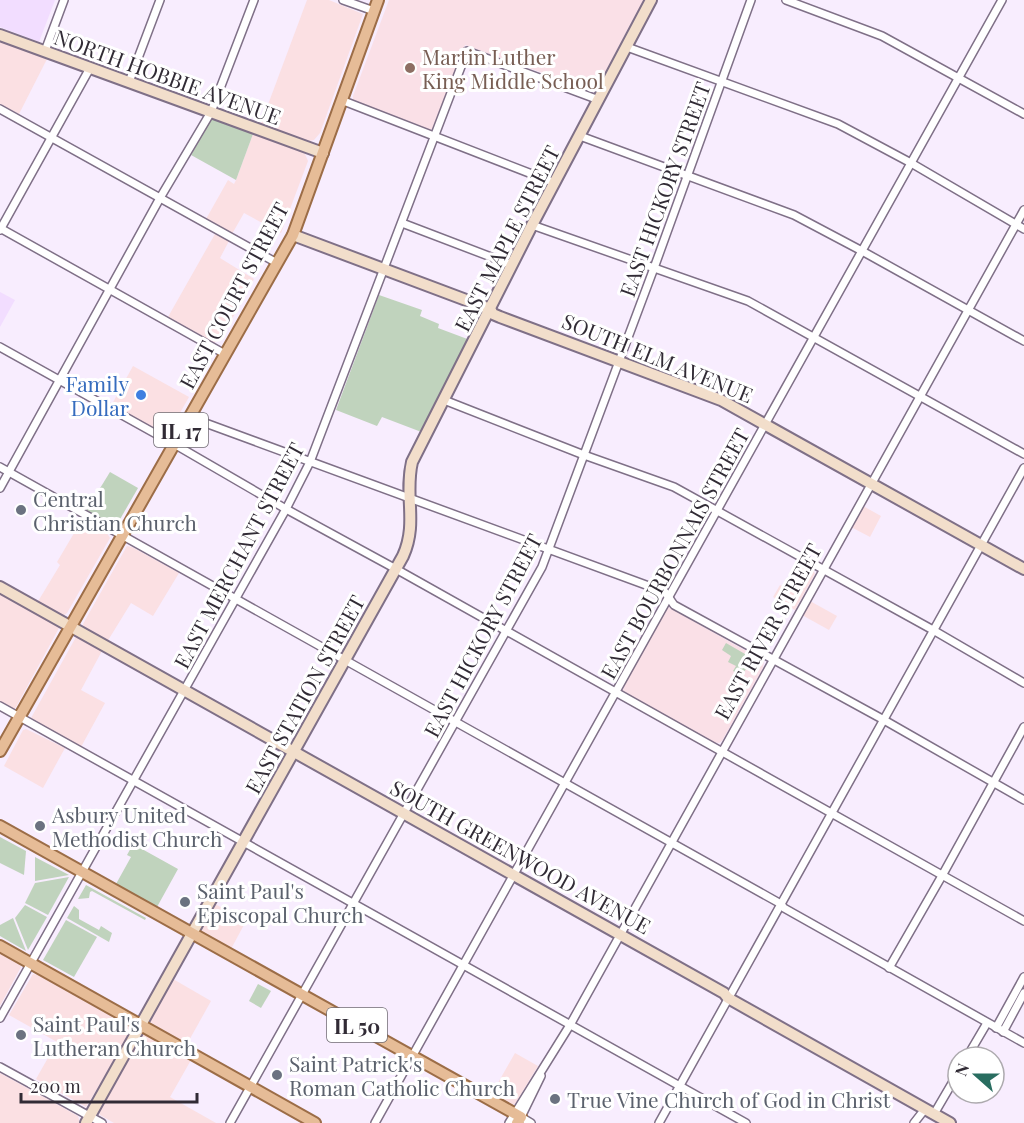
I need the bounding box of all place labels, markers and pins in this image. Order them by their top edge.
place label: Martin Luther King Middle School [422,42,604,94]
marker: Martin Luther King Middle School [403,61,417,75]
place label: Family Dollar [65,369,130,421]
marker: Family Dollar [134,388,148,402]
place label: Central Christian Church [33,484,198,536]
marker: Central Christian Church [14,503,28,517]
place label: Asbury United Methodist Church [51,800,223,852]
marker: Asbury United Methodist Church [33,819,47,833]
place label: Saint Paul's Episcopal Church [197,876,364,928]
marker: Saint Paul's Episcopal Church [178,895,192,909]
place label: Saint Paul's Lutheran Church [33,1009,197,1061]
marker: Saint Paul's Lutheran Church [14,1028,28,1042]
place label: Saint Patrick's Roman Catholic Church [289,1049,516,1101]
marker: Saint Patrick's Roman Catholic Church [270,1068,284,1082]
place label: True Vine Church of God in Christ [567,1085,891,1113]
marker: True Vine Church of God in Christ [548,1092,562,1106]

